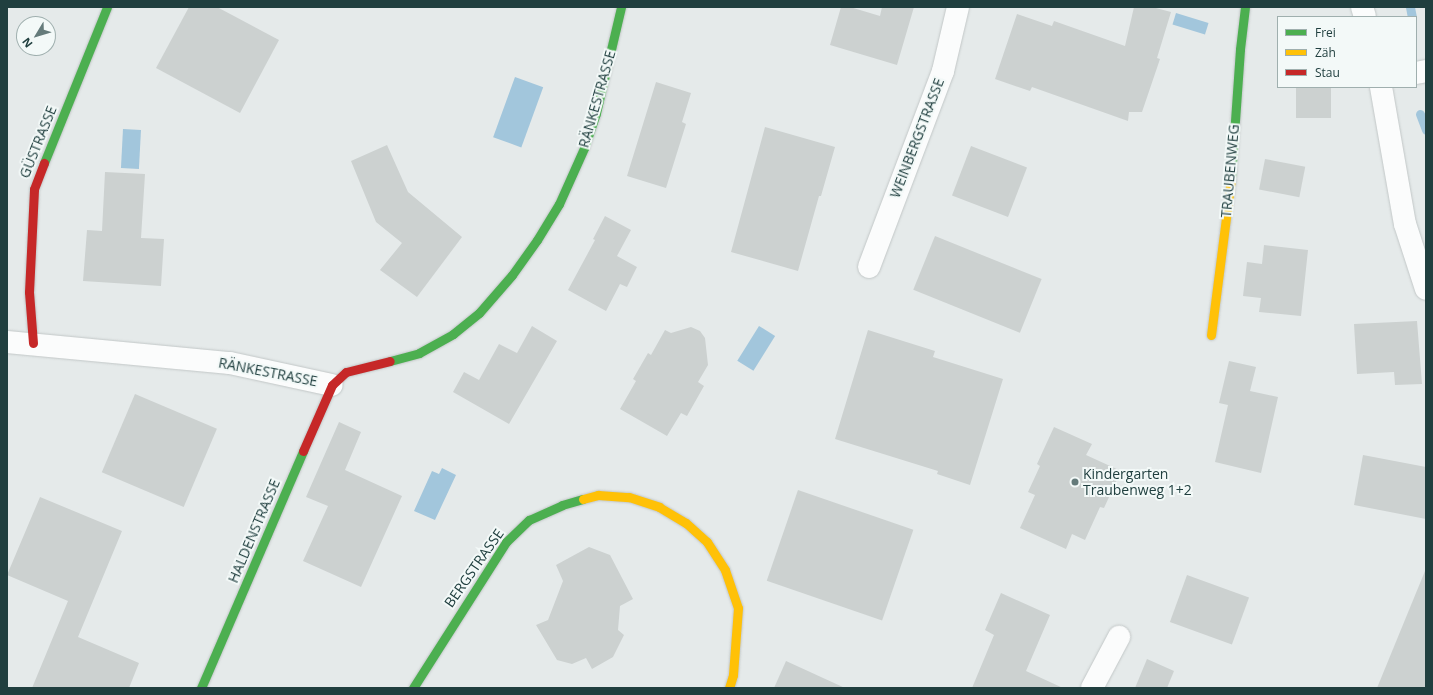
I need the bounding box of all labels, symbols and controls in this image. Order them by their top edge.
north arrow [16,16,56,56]
legend [1277,16,1417,88]
text: Frei [1315,24,1336,41]
text: N [18,35,36,51]
text: Zäh [1315,44,1336,61]
street label: RÄNKESTRASSE [575,48,619,150]
text: Stau [1315,64,1340,81]
street label: WEINBERGSTRASSE [886,76,948,200]
street label: GÜSTRASSE [16,103,60,181]
street label: TRAUBENWEG [1218,124,1242,218]
street label: RÄNKESTRASSE [217,354,319,390]
place label: Kindergarten Traubenweg 1+2 [1083,466,1192,498]
street label: HALDENSTRASSE [225,477,283,585]
marker: Kindergarten Traubenweg 1+2 [1070,477,1080,487]
street label: BERGSTRASSE [441,526,507,610]

